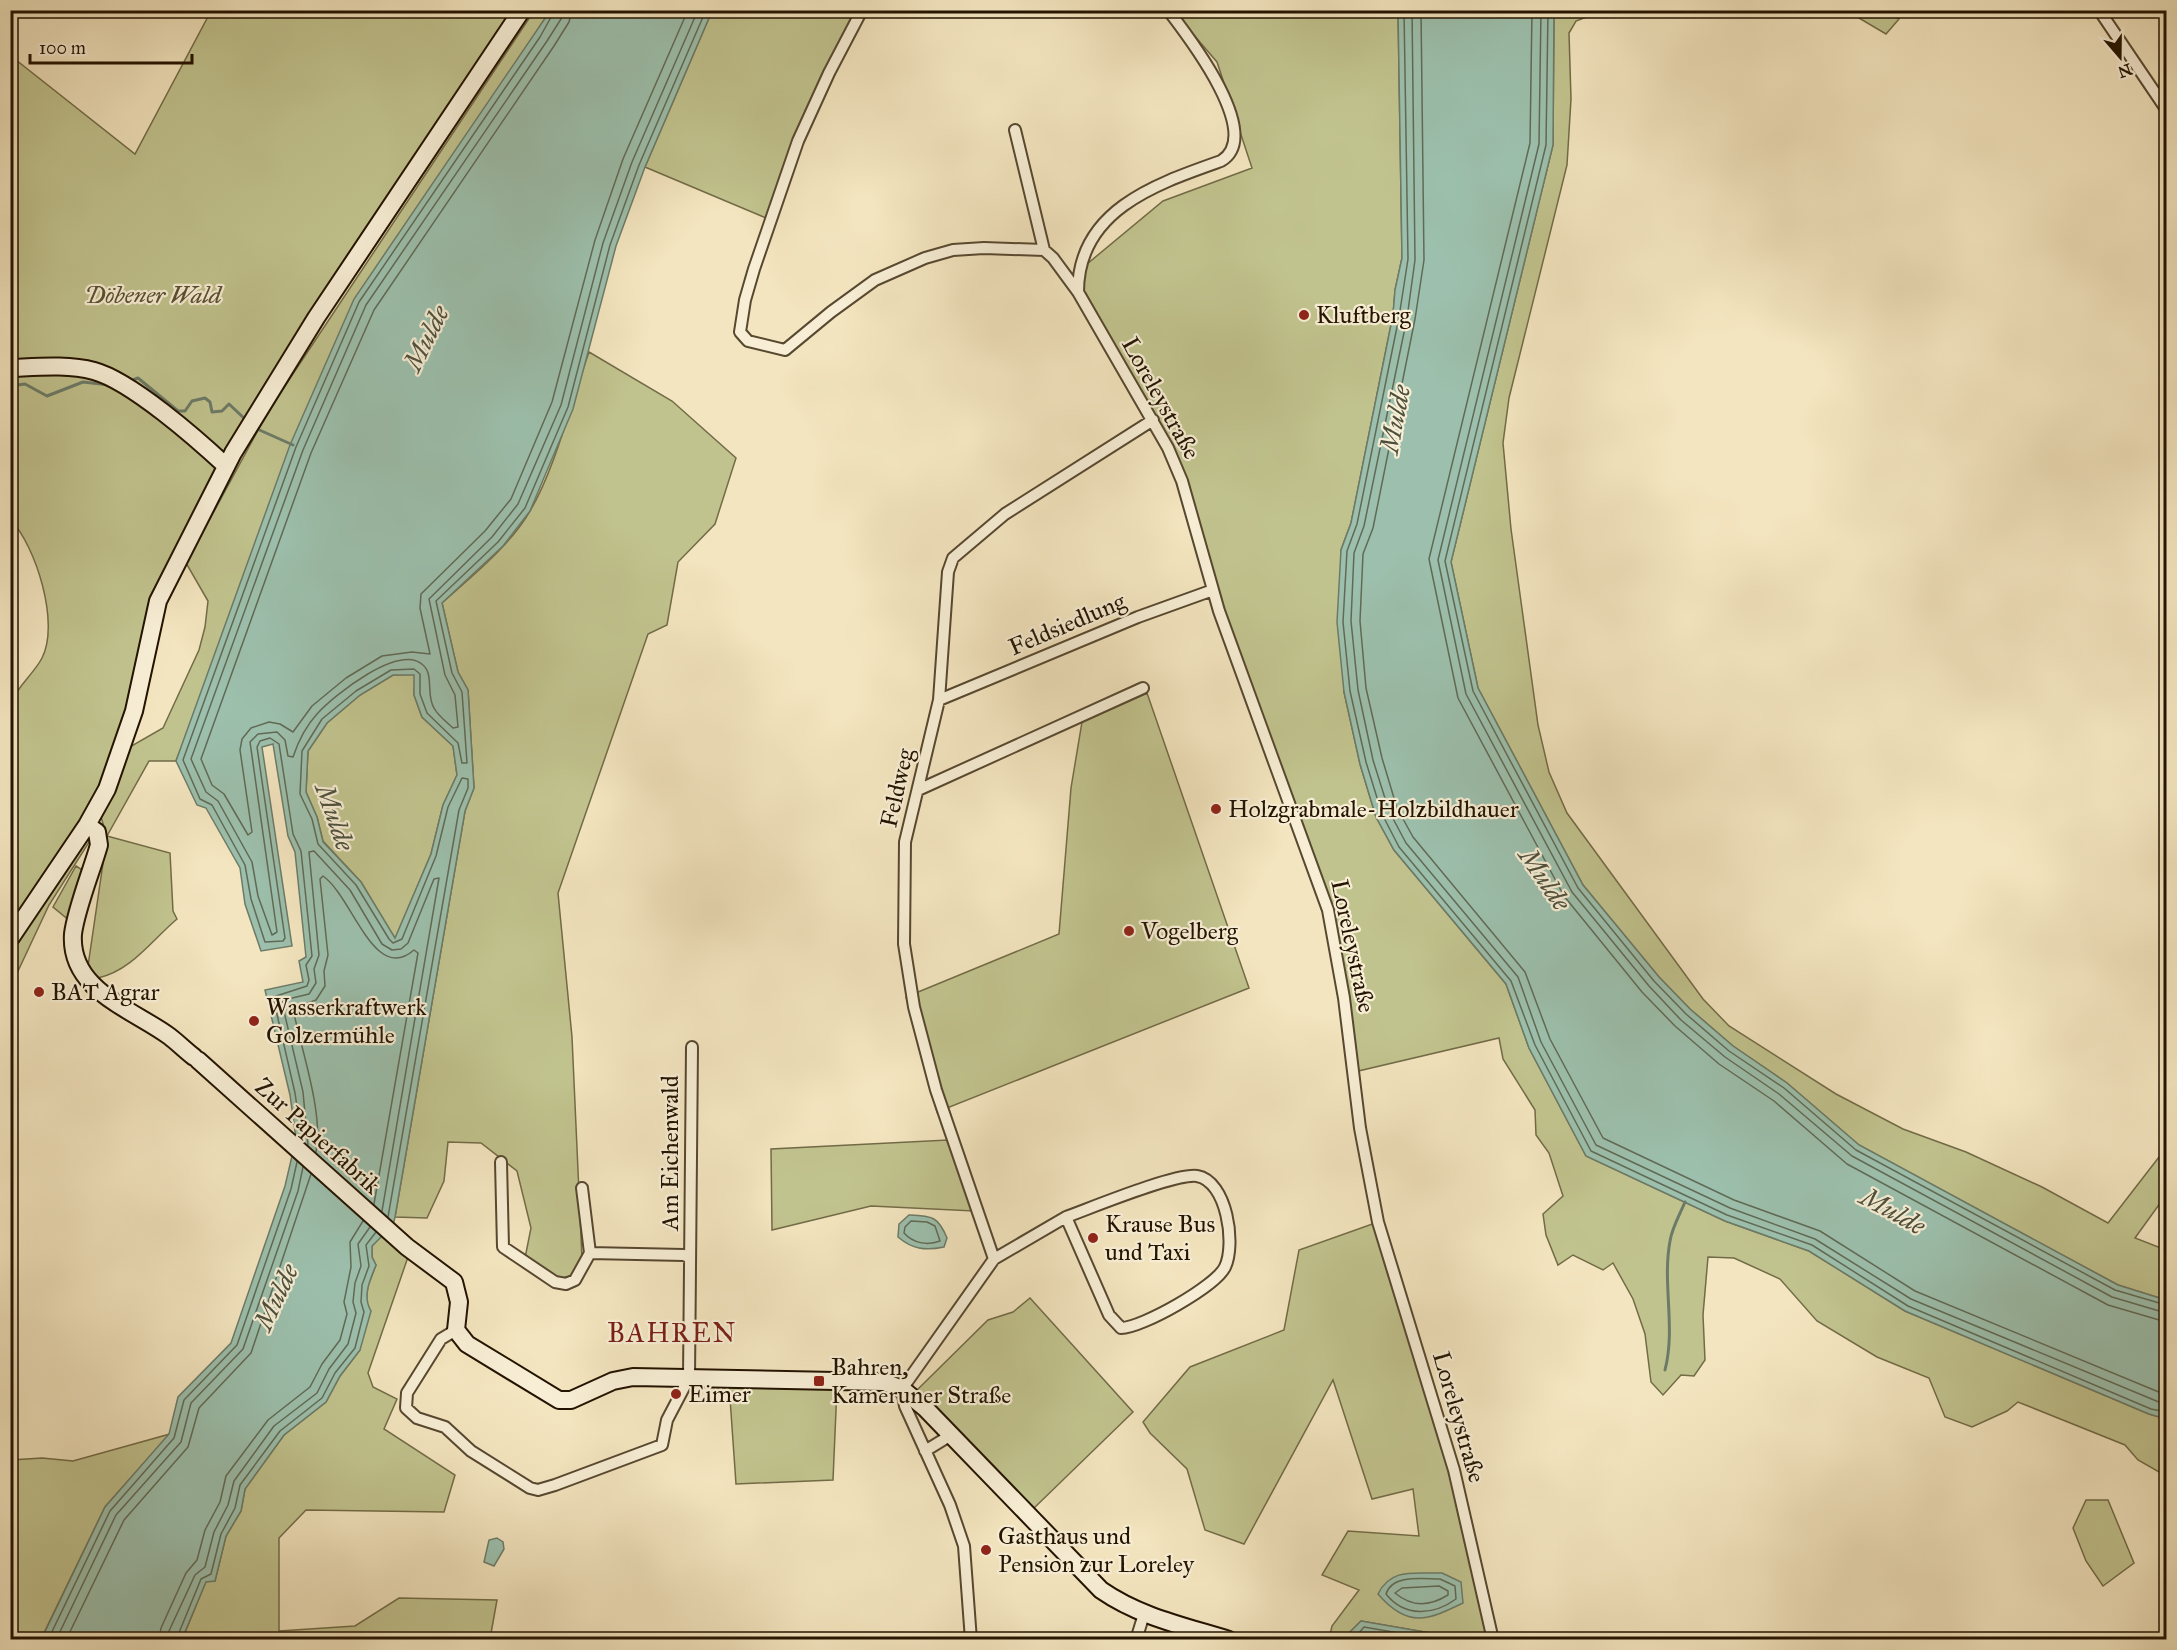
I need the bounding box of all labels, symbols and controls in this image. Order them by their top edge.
scale bar [30,27,192,65]
north arrow [2090,27,2150,87]
text: 100 m [39,37,86,59]
text: N [2115,59,2135,82]
park label: Döbener Wald [85,280,223,310]
water label: Mulde [395,299,456,379]
place label: Kluftberg [1316,300,1411,330]
marker: Kluftberg [1297,308,1311,322]
street label: Loreleystraße [1115,332,1207,464]
water label: Mulde [1372,381,1418,459]
street label: Feldsiedlung [1004,586,1131,662]
street label: Feldweg [873,745,921,830]
water label: Mulde [308,776,362,856]
place label: Holzgrabmale-Holzbildhauer [1228,794,1519,824]
marker: Holzgrabmale-Holzbildhauer [1209,802,1223,816]
water label: Mulde [1511,839,1578,918]
street label: Loreleystraße [1324,877,1382,1015]
place label: Vogelberg [1140,916,1239,946]
marker: Vogelberg [1122,924,1136,938]
place label: BAT Agrar [51,977,160,1007]
marker: BAT Agrar [32,985,46,999]
place label: Wasserkraftwerk Golzermühle [266,992,427,1050]
marker: Wasserkraftwerk Golzermühle [247,1014,261,1028]
street label: Zur Papierfabrik [249,1072,388,1201]
street label: Am Eichenwald [655,1075,685,1232]
water label: Mulde [1853,1179,1932,1242]
place label: Krause Bus und Taxi [1105,1209,1215,1267]
marker: Krause Bus und Taxi [1086,1231,1100,1245]
water label: Mulde [246,1258,306,1338]
district label: BAHREN [607,1316,737,1349]
street label: Loreleystraße [1426,1348,1492,1486]
place label: Bahren, Kameruner Straße [831,1352,1011,1410]
marker: Bahren, Kameruner Straße [812,1374,826,1388]
place label: Eimer [688,1379,751,1409]
marker: Eimer [669,1387,683,1401]
place label: Gasthaus und Pension zur Loreley [998,1521,1195,1579]
marker: Gasthaus und Pension zur Loreley [979,1543,993,1557]

